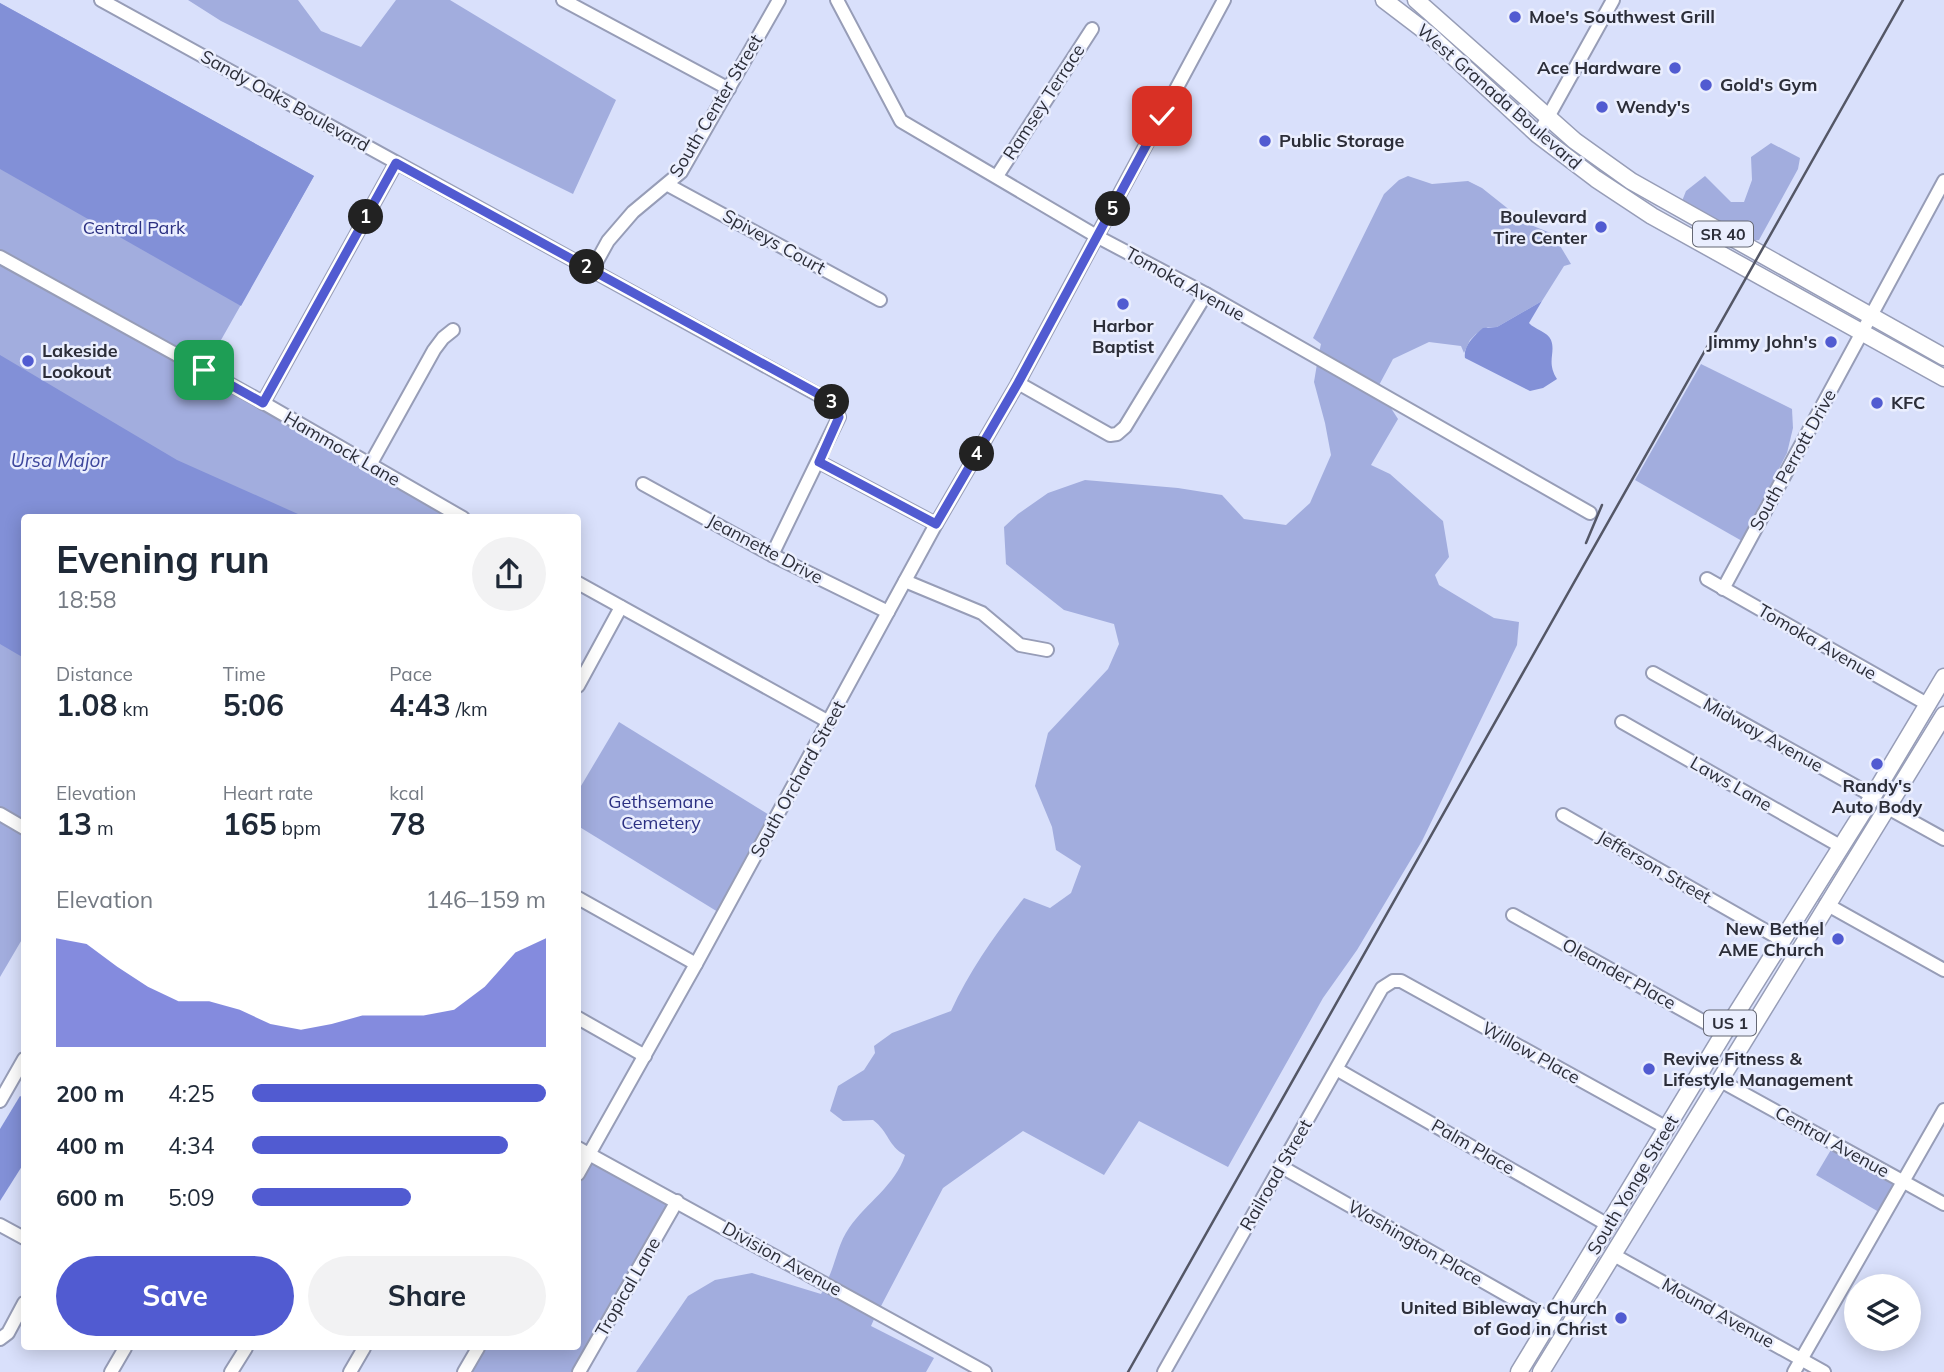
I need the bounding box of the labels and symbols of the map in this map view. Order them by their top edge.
place label: Moe's Southwest Grill [1529,5,1715,28]
marker: Moe's Southwest Grill [1507,9,1523,25]
street label: West Granada Boulevard [1412,19,1586,174]
street label: South Center Street [664,30,767,181]
street label: Ramsey Terrace [998,39,1090,164]
street label: Sandy Oaks Boulevard [197,45,374,157]
place label: Ace Hardware [1537,56,1661,79]
marker: Ace Hardware [1667,60,1683,76]
place label: Gold's Gym [1720,73,1817,96]
marker: Gold's Gym [1698,77,1714,93]
pin [1132,86,1192,146]
place label: Wendy's [1616,95,1690,118]
marker: Wendy's [1594,99,1610,115]
place label: Public Storage [1279,129,1404,152]
marker: Public Storage [1257,133,1273,149]
pin: 5 [1096,192,1130,227]
pin: 1 [348,200,384,234]
street label: Spiveys Court [719,204,830,279]
place label: Boulevard Tire Center [1493,205,1588,249]
park label: Central Park [83,216,186,239]
marker: Boulevard Tire Center [1593,219,1609,235]
road number: SR 40 [1693,222,1753,246]
street label: Tomoka Avenue [1121,241,1249,326]
pin: 2 [570,250,604,284]
marker: Harbor Baptist [1115,296,1131,312]
place label: Harbor Baptist [1092,314,1154,358]
place label: Jimmy John's [1707,330,1817,353]
marker: Jimmy John's [1823,334,1839,350]
place label: Lakeside Lookout [42,339,118,383]
pin [174,340,234,400]
marker: Lakeside Lookout [20,353,36,369]
pin: 3 [814,384,850,420]
street label: South Perrott Drive [1744,385,1841,535]
place label: KFC [1891,391,1925,414]
marker: KFC [1869,395,1885,411]
street label: Hammock Lane [280,406,404,491]
pin: 4 [960,436,995,472]
water label: Ursa Major [11,448,108,472]
street label: Jeannette Drive [703,508,827,589]
street label: Tomoka Avenue [1754,598,1881,685]
street label: Midway Avenue [1699,692,1827,777]
street label: South Orchard Street [745,696,850,861]
street label: Laws Lane [1686,751,1776,816]
marker: Randy's Auto Body [1869,756,1885,772]
place label: Randy's Auto Body [1832,774,1923,818]
park label: Gethsemane Cemetery [608,790,714,834]
street label: Jefferson Street [1593,825,1715,908]
place label: New Bethel AME Church [1718,917,1824,961]
marker: New Bethel AME Church [1830,931,1846,947]
street label: Oleander Place [1558,933,1680,1014]
road number: US 1 [1704,1010,1756,1036]
street label: Willow Place [1478,1016,1584,1089]
place label: Revive Fitness & Lifestyle Management [1663,1047,1853,1091]
marker: Revive Fitness & Lifestyle Management [1641,1061,1657,1077]
street label: Central Avenue [1771,1101,1893,1182]
street label: South Yonge Street [1582,1111,1683,1259]
street label: Palm Place [1428,1114,1519,1180]
street label: Railroad Street [1234,1115,1317,1234]
street label: Washington Place [1344,1195,1487,1291]
street label: Division Avenue [718,1216,846,1301]
street label: Tropical Lane [590,1233,665,1341]
street label: Mound Avenue [1658,1272,1778,1353]
place label: United Bibleway Church of God in Christ [1400,1296,1607,1340]
marker: United Bibleway Church of God in Christ [1613,1310,1629,1326]

